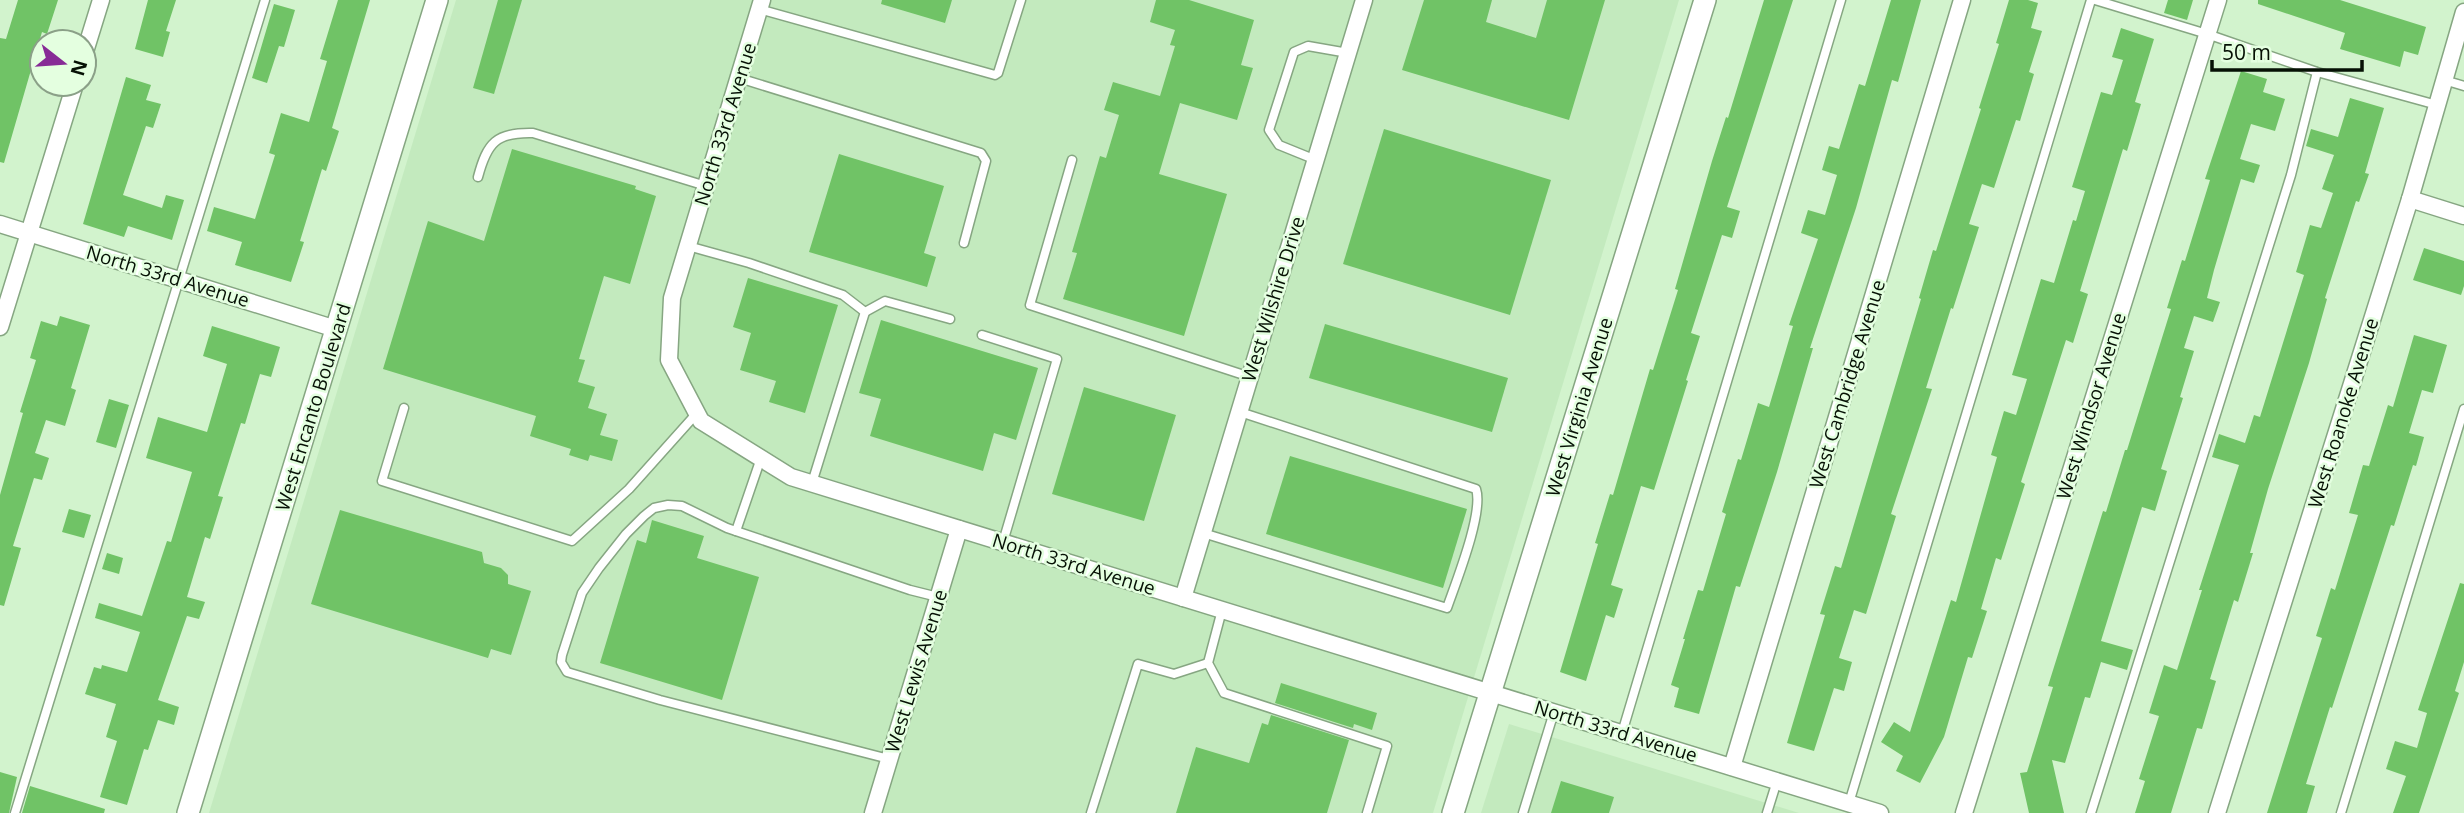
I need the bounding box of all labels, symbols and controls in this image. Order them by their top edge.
north arrow [28,28,98,98]
scale bar [2212,28,2362,72]
text: 50 m [2222,38,2271,66]
street label: North 33rd Avenue [688,39,762,209]
text: N [65,57,94,79]
street label: West Wilshire Drive [1235,213,1311,385]
street label: North 33rd Avenue [83,239,253,313]
street label: West Cambridge Avenue [1803,276,1891,492]
street label: West Encanto Boulevard [269,300,357,514]
street label: West Windsor Avenue [2050,309,2132,503]
street label: West Virginia Avenue [1539,314,1619,500]
street label: West Roanoke Avenue [2302,315,2384,511]
street label: North 33rd Avenue [989,527,1159,601]
street label: West Lewis Avenue [879,586,953,756]
street label: North 33rd Avenue [1531,694,1701,768]

